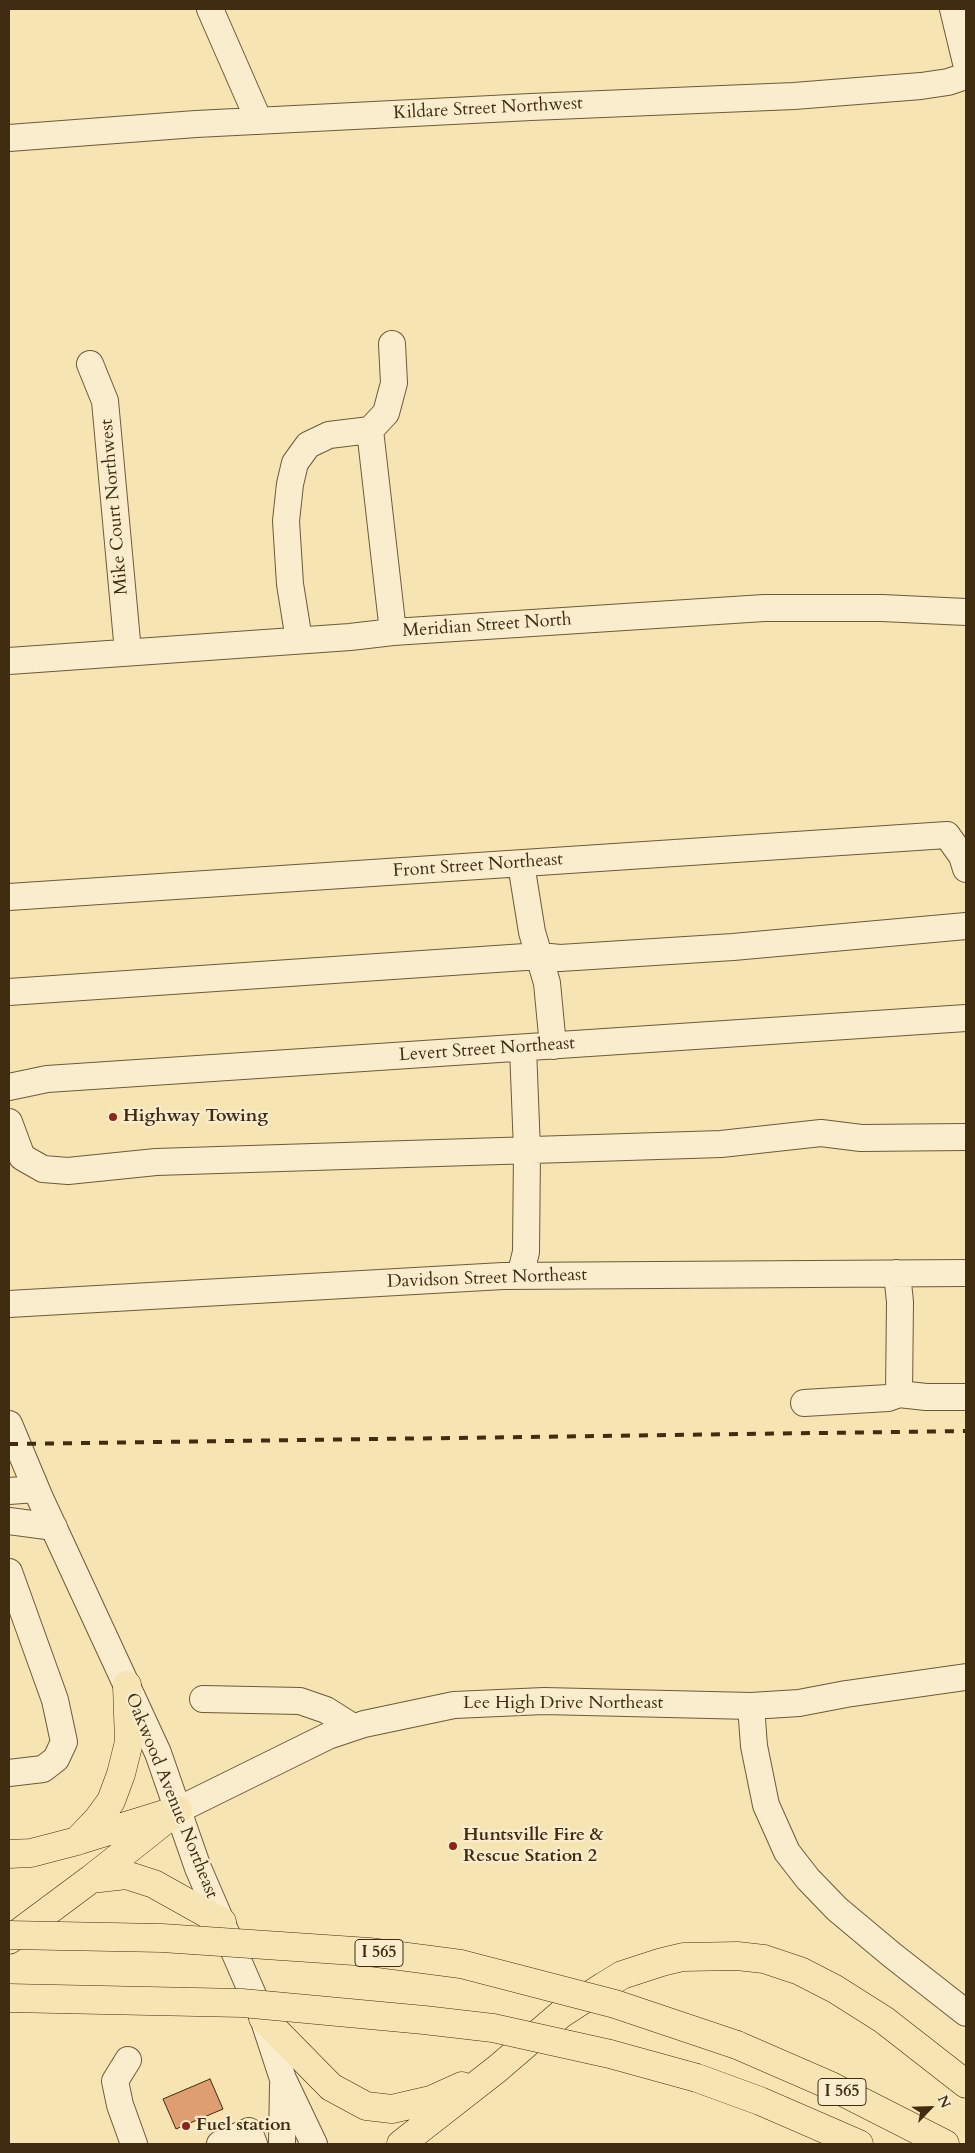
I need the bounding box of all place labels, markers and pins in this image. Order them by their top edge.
place label: Highway Towing [123,1106,268,1128]
marker: Highway Towing [107,1111,119,1123]
place label: Huntsville Fire & Rescue Station 2 [463,1825,604,1868]
marker: Huntsville Fire & Rescue Station 2 [447,1840,459,1852]
place label: Fuel station [196,2115,291,2137]
marker: Fuel station [180,2120,192,2132]

